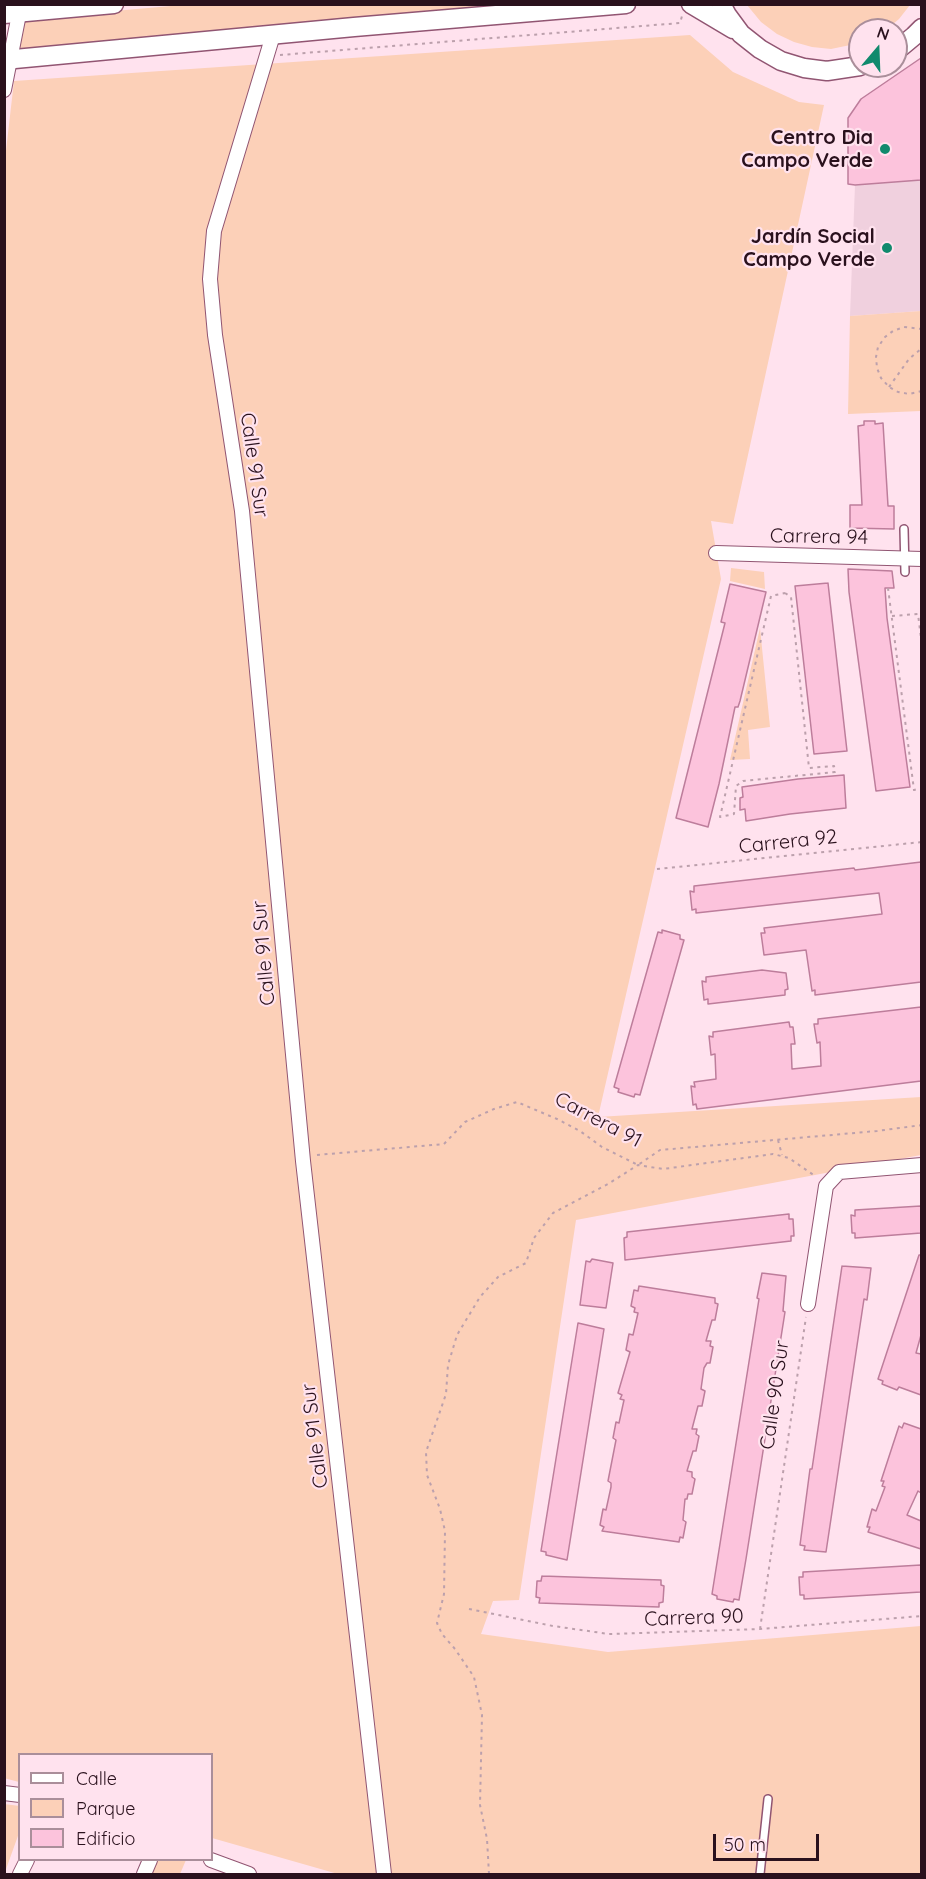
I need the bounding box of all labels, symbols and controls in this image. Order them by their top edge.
north arrow [848,18,908,78]
text: N [874,21,892,44]
place label: Centro Dia Campo Verde [741,126,873,173]
marker: Centro Dia Campo Verde [878,142,892,156]
place label: Jardín Social Campo Verde [743,225,875,272]
marker: Jardín Social Campo Verde [880,241,894,255]
street label: Calle 91 Sur [235,411,273,519]
street label: Carrera 94 [770,524,868,550]
street label: Carrera 92 [738,825,838,859]
street label: Calle 91 Sur [247,899,281,1007]
street label: Carrera 91 [550,1087,646,1153]
street label: Calle 90 Sur [755,1339,795,1451]
street label: Calle 91 Sur [297,1382,333,1490]
street label: Carrera 90 [644,1604,744,1632]
legend [18,1753,213,1861]
text: Calle [76,1767,117,1790]
text: Parque [76,1797,135,1820]
scale bar [716,1822,822,1860]
text: Edificio [76,1827,135,1850]
text: 50 m [724,1833,766,1856]

